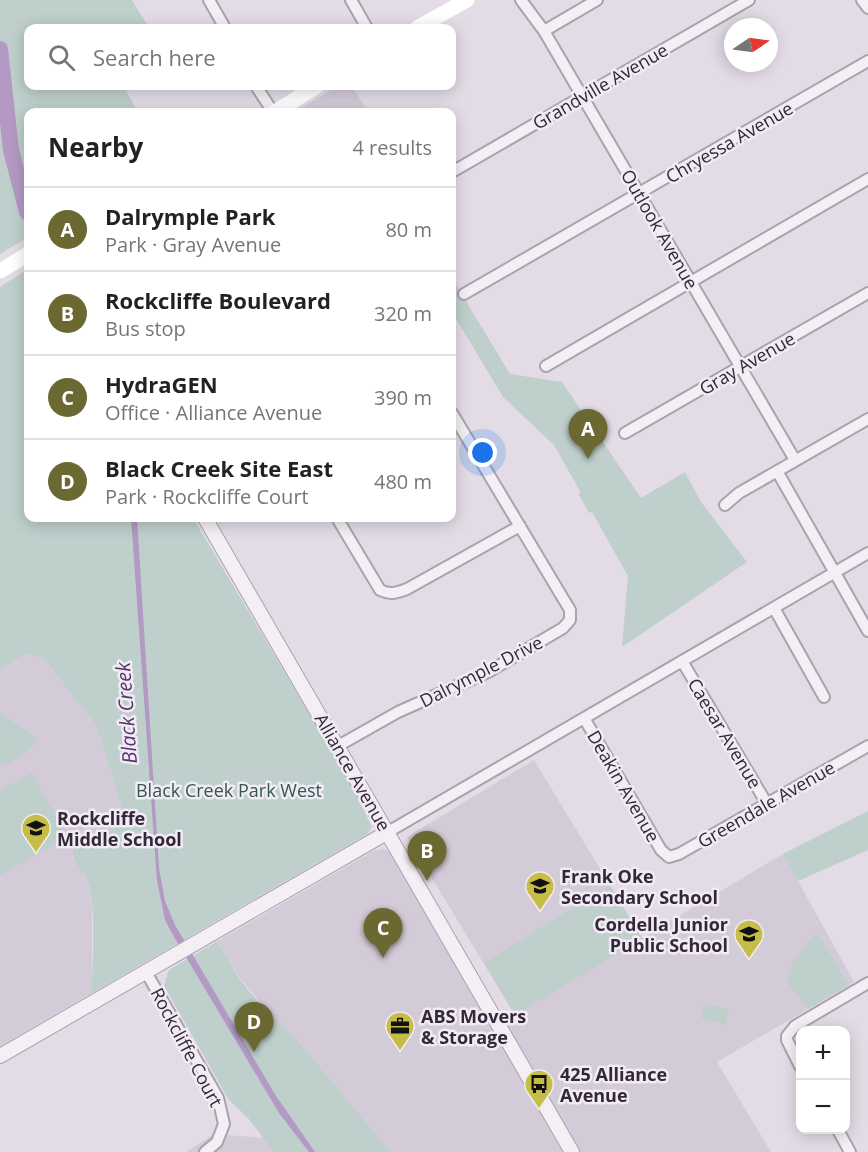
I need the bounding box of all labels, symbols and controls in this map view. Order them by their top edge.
north arrow [724,18,778,72]
search box [24,24,456,90]
street label: Grandville Avenue [528,37,672,135]
icon: search [45,41,78,74]
text: Search here [93,42,216,72]
street label: Chryessa Avenue [661,96,797,188]
text: Nearby [48,129,143,165]
text: 4 results [352,134,432,161]
street label: Outlook Avenue [616,165,704,293]
text: Dalrymple Park [105,201,275,231]
text: A [61,216,74,243]
text: 80 m [385,216,432,243]
text: Park · Gray Avenue [105,231,281,258]
text: Rockcliffe Boulevard [105,285,331,315]
text: B [61,300,74,327]
text: 320 m [374,300,432,327]
text: Bus stop [105,315,186,342]
street label: Gray Avenue [695,326,799,400]
text: HydraGEN [105,369,218,399]
text: C [61,384,74,411]
text: 390 m [374,384,432,411]
text: Office · Alliance Avenue [105,399,322,426]
pin: A [568,410,608,459]
your location [468,438,497,467]
text: Black Creek Site East [105,453,333,483]
text: D [60,468,75,495]
text: 480 m [374,468,432,495]
text: Park · Rockcliffe Court [105,483,309,510]
street label: Dalrymple Drive [415,630,547,712]
water label: Black Creek [109,660,143,765]
street label: Caesar Avenue [683,673,767,793]
street label: Alliance Avenue [310,709,396,835]
street label: Deakin Avenue [582,726,666,846]
street label: Greendale Avenue [693,755,839,853]
park label: Black Creek Park West [136,778,322,802]
place label: Rockcliffe Middle School [57,806,182,851]
school or university icon: Rockcliffe Middle School [20,812,52,854]
pin: B [408,832,446,881]
place label: Frank Oke Secondary School [561,864,718,909]
school or university icon: Frank Oke Secondary School [524,870,556,912]
pin: C [364,908,403,958]
place label: Cordella Junior Public School [594,912,728,957]
school or university icon: Cordella Junior Public School [733,918,765,960]
street label: Rockcliffe Court [146,983,228,1111]
pin: D [234,1002,274,1052]
place label: ABS Movers & Storage [421,1004,526,1049]
office icon: ABS Movers & Storage [384,1010,416,1052]
map controls [796,1026,850,1134]
button: + [796,1026,850,1080]
place label: 425 Alliance Avenue [560,1062,667,1107]
bus stop icon: 425 Alliance Avenue [523,1068,555,1110]
button: − [796,1080,850,1134]

